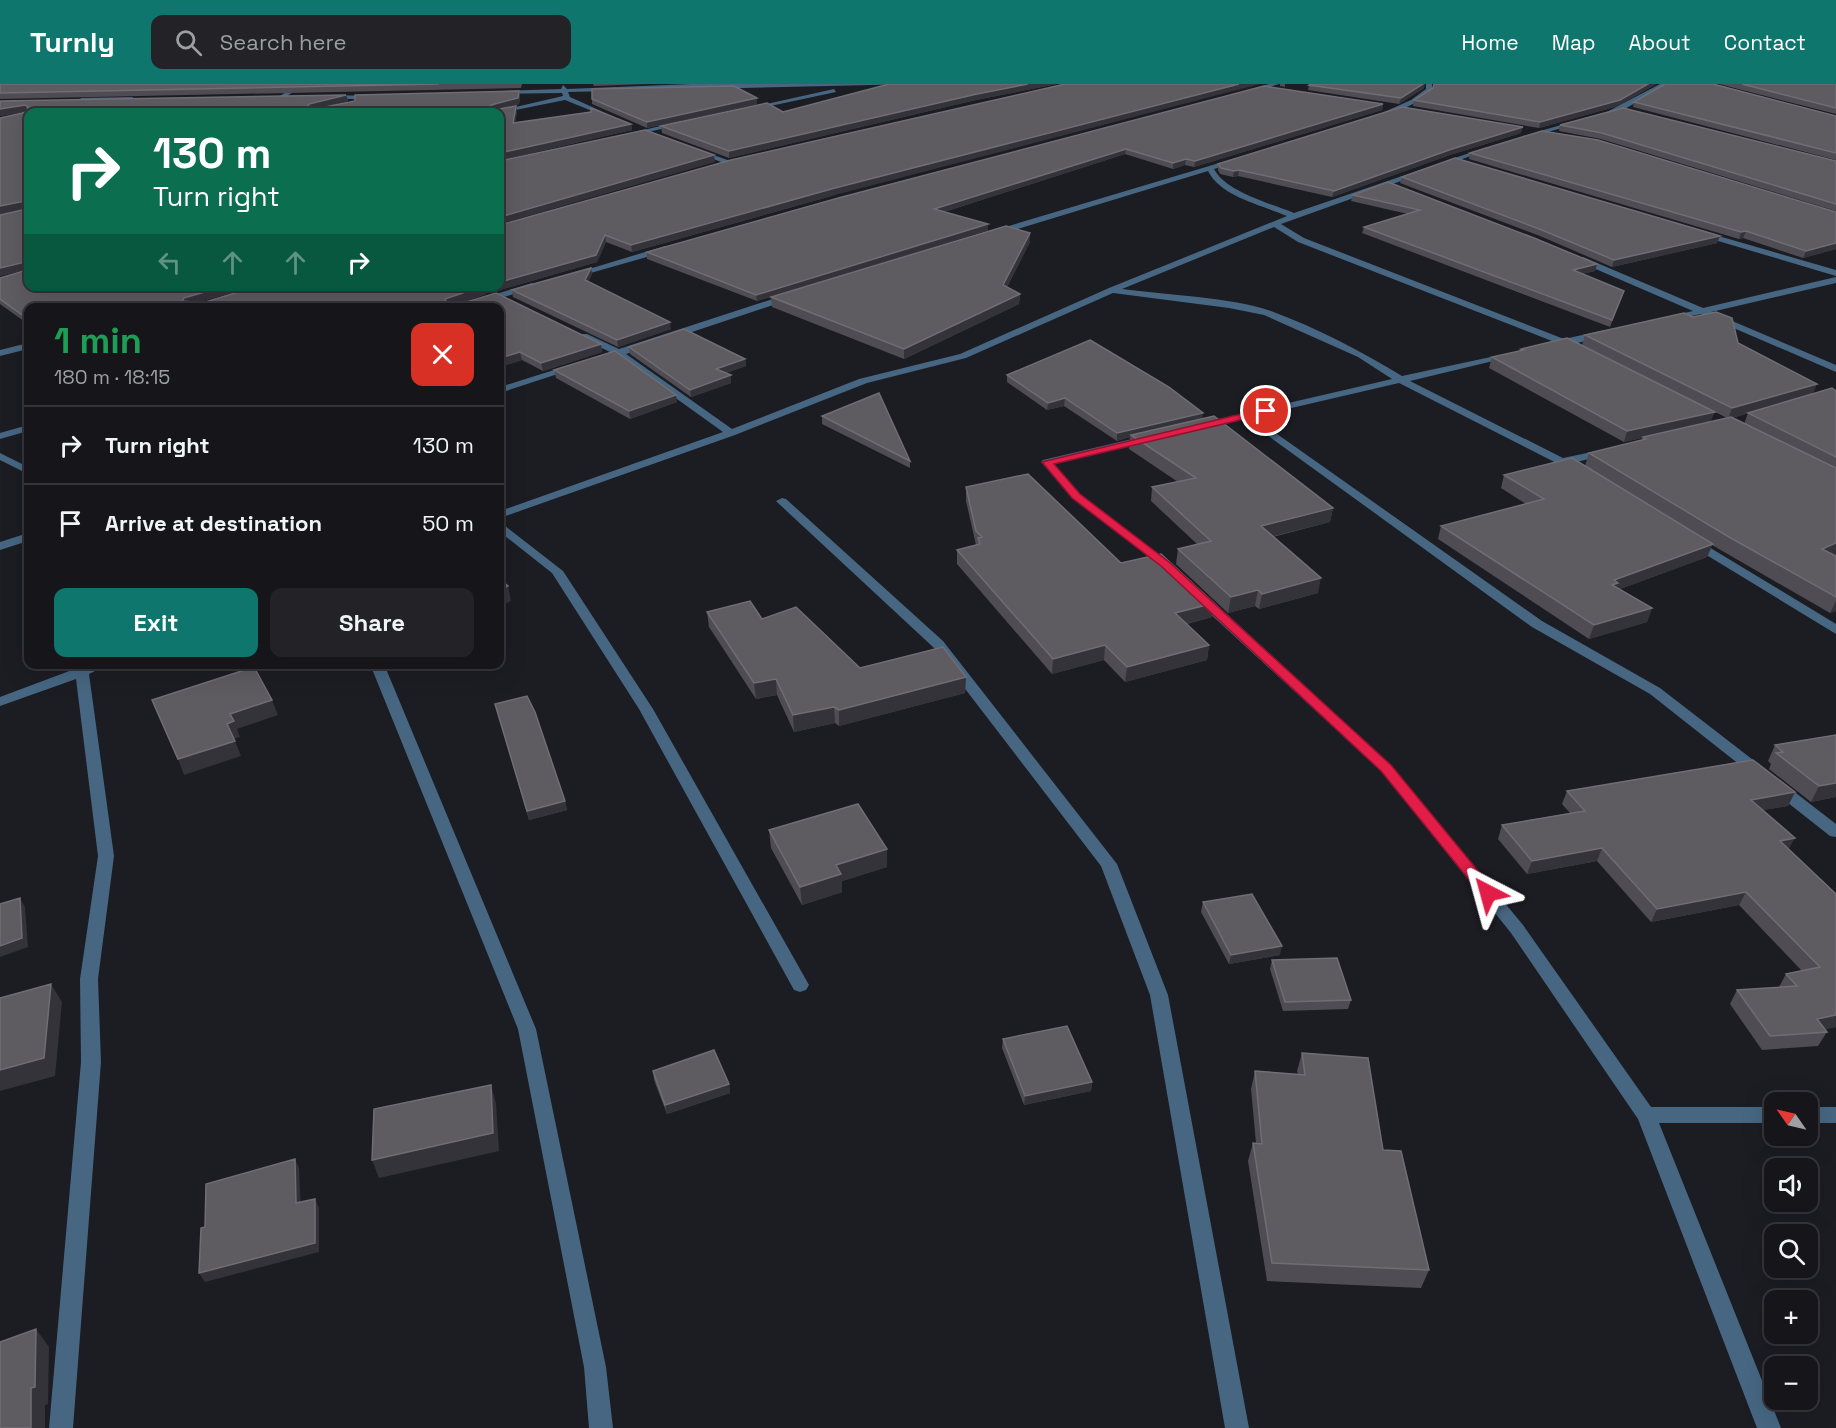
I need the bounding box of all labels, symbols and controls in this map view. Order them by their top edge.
search box [151,15,571,69]
text: Turnly [30,24,115,60]
icon: search [172,26,205,59]
text: Search here [220,28,347,56]
text: Home [1461,29,1519,56]
text: Map [1552,29,1596,56]
text: About [1629,29,1691,56]
text: Contact [1724,29,1806,56]
text: 130 m [153,127,271,180]
icon: right [54,132,132,210]
text: Turn right [153,179,280,214]
icon: left [153,246,186,279]
icon: ahead [216,246,249,279]
icon: ahead [279,246,312,279]
icon: right [342,246,375,279]
text: 1 min [54,318,142,364]
button: close [411,323,474,386]
text: 180 m · 18:15 [54,364,170,390]
pin [1240,385,1291,436]
icon: arrive [1249,394,1282,427]
icon: right [54,429,87,462]
text: Turn right [105,431,210,459]
text: 130 m [413,431,474,459]
icon: arrive [54,507,87,540]
text: Arrive at destination [105,509,322,537]
text: 50 m [422,509,474,537]
button: Exit [54,588,258,657]
button: Share [270,588,474,657]
position arrow [1456,861,1520,925]
north arrow [1764,1092,1818,1146]
map controls [1764,1092,1818,1410]
button: sound [1764,1158,1818,1212]
button: search [1764,1224,1818,1278]
button: + [1764,1290,1818,1344]
button: − [1764,1356,1818,1410]

